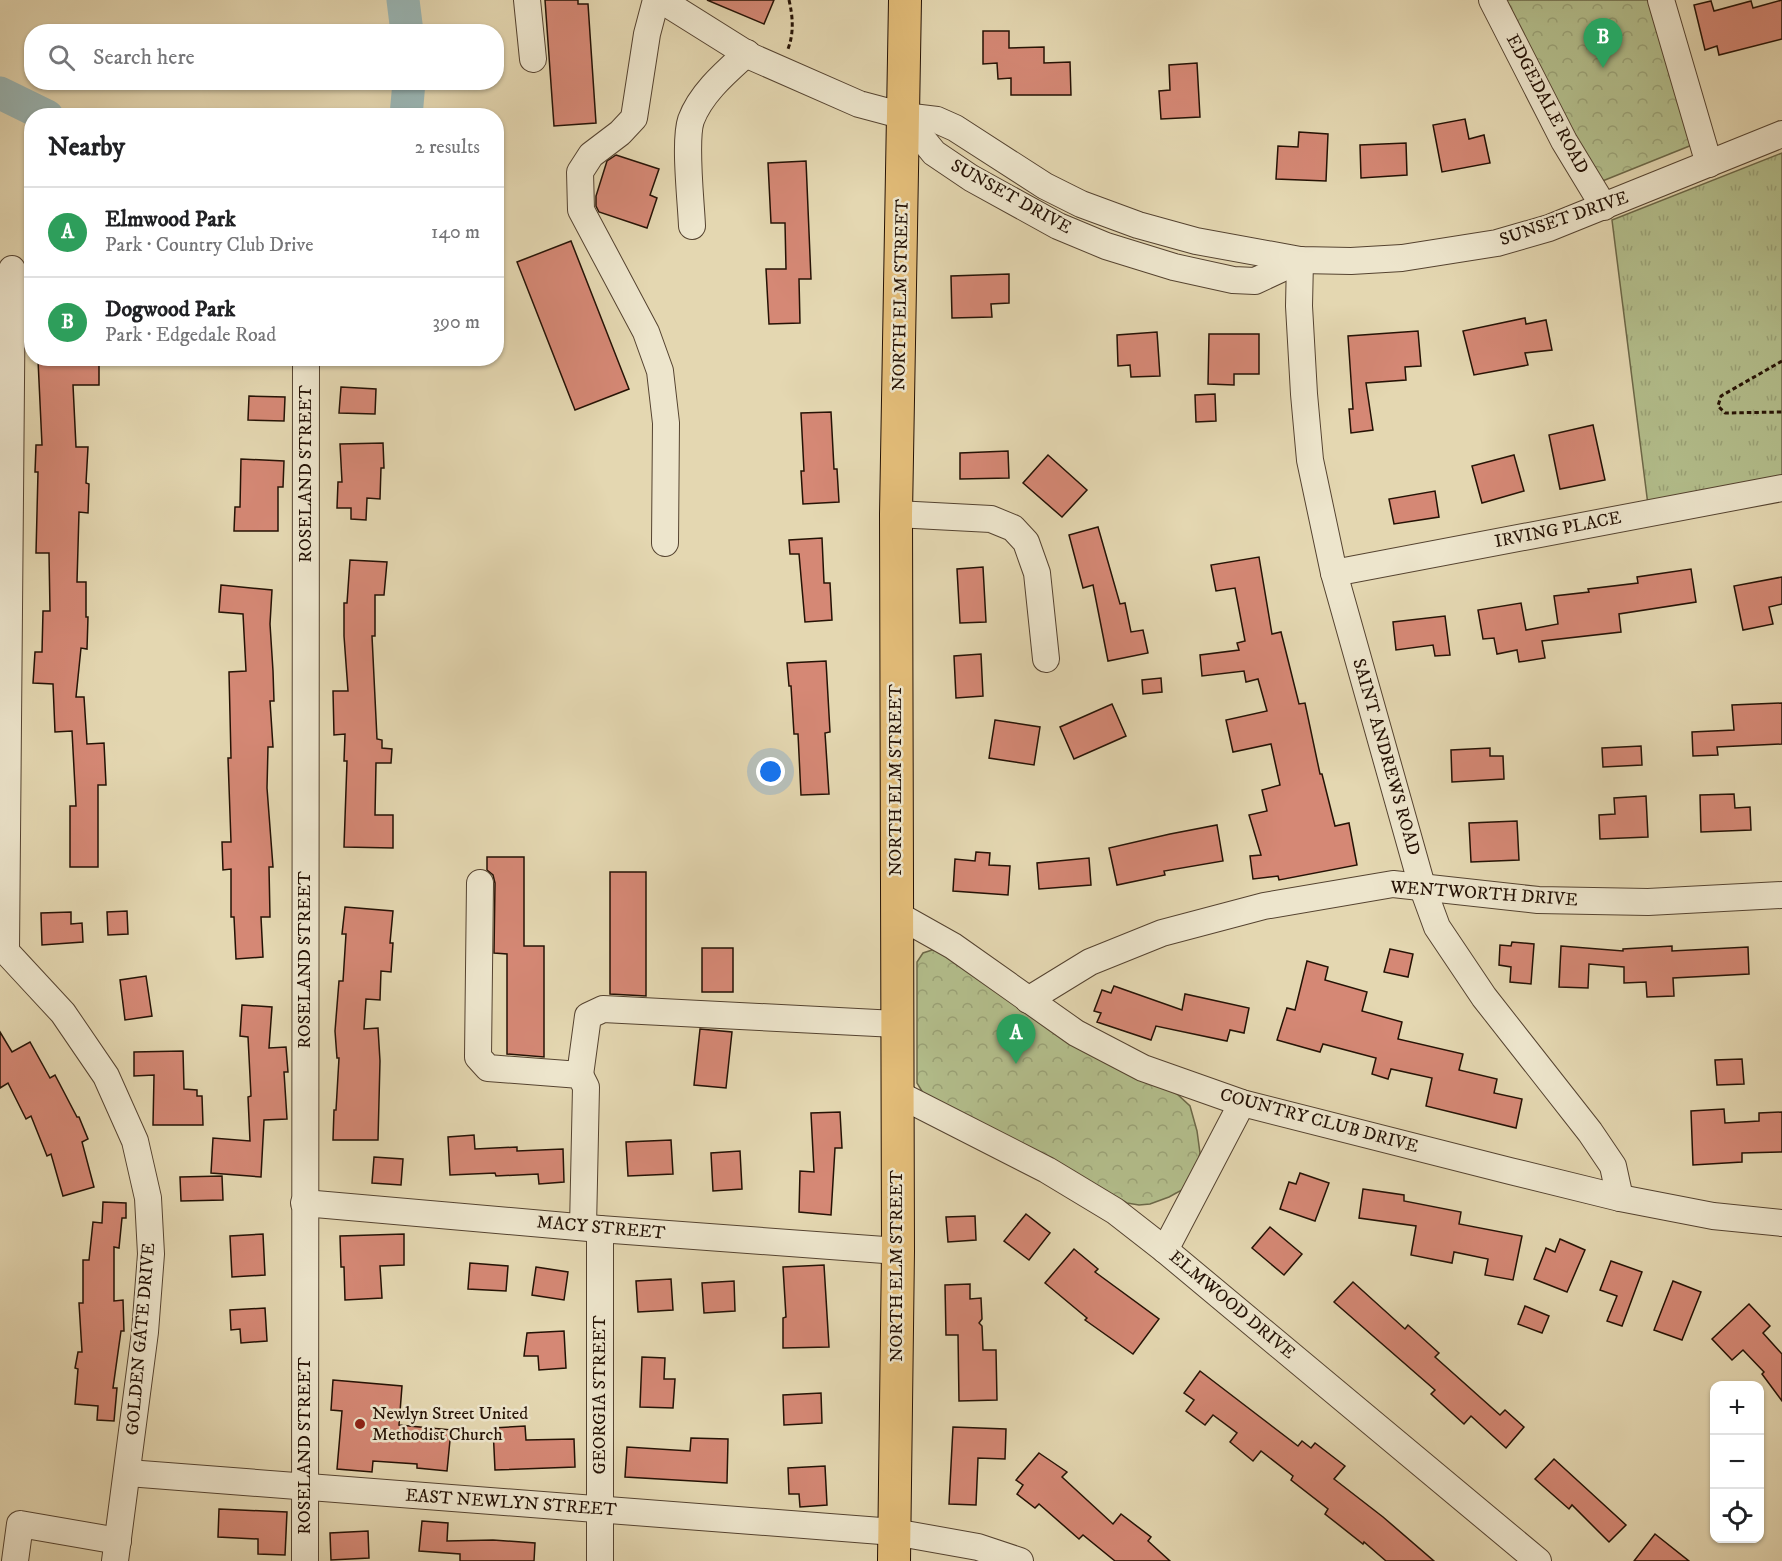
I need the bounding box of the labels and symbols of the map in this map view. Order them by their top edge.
pin: B [1584,19,1622,68]
street label: EDGEDALE ROAD [1501,30,1593,178]
street label: SUNSET DRIVE [947,155,1075,239]
street label: SUNSET DRIVE [1497,187,1631,251]
street label: NORTH ELM STREET [888,198,914,391]
street label: ROSELAND STREET [295,385,317,563]
street label: IRVING PLACE [1493,507,1623,553]
street label: SAINT ANDREWS ROAD [1347,656,1425,858]
street label: NORTH ELM STREET [885,684,907,876]
your location [756,757,785,786]
street label: ROSELAND STREET [294,871,316,1049]
street label: WENTWORTH DRIVE [1388,876,1579,912]
pin: A [996,1014,1036,1064]
street label: COUNTRY CLUB DRIVE [1217,1084,1421,1158]
street label: NORTH ELM STREET [886,1170,908,1362]
street label: MACY STREET [536,1211,667,1245]
street label: GOLDEN GATE DRIVE [122,1242,160,1436]
street label: ELMWOOD DRIVE [1165,1246,1300,1364]
street label: GEORGIA STREET [589,1315,611,1475]
street label: ROSELAND STREET [294,1357,316,1535]
place label: Newlyn Street United Methodist Church [372,1403,528,1446]
marker: Newlyn Street United Methodist Church [353,1417,367,1431]
street label: EAST NEWLYN STREET [404,1485,618,1521]

